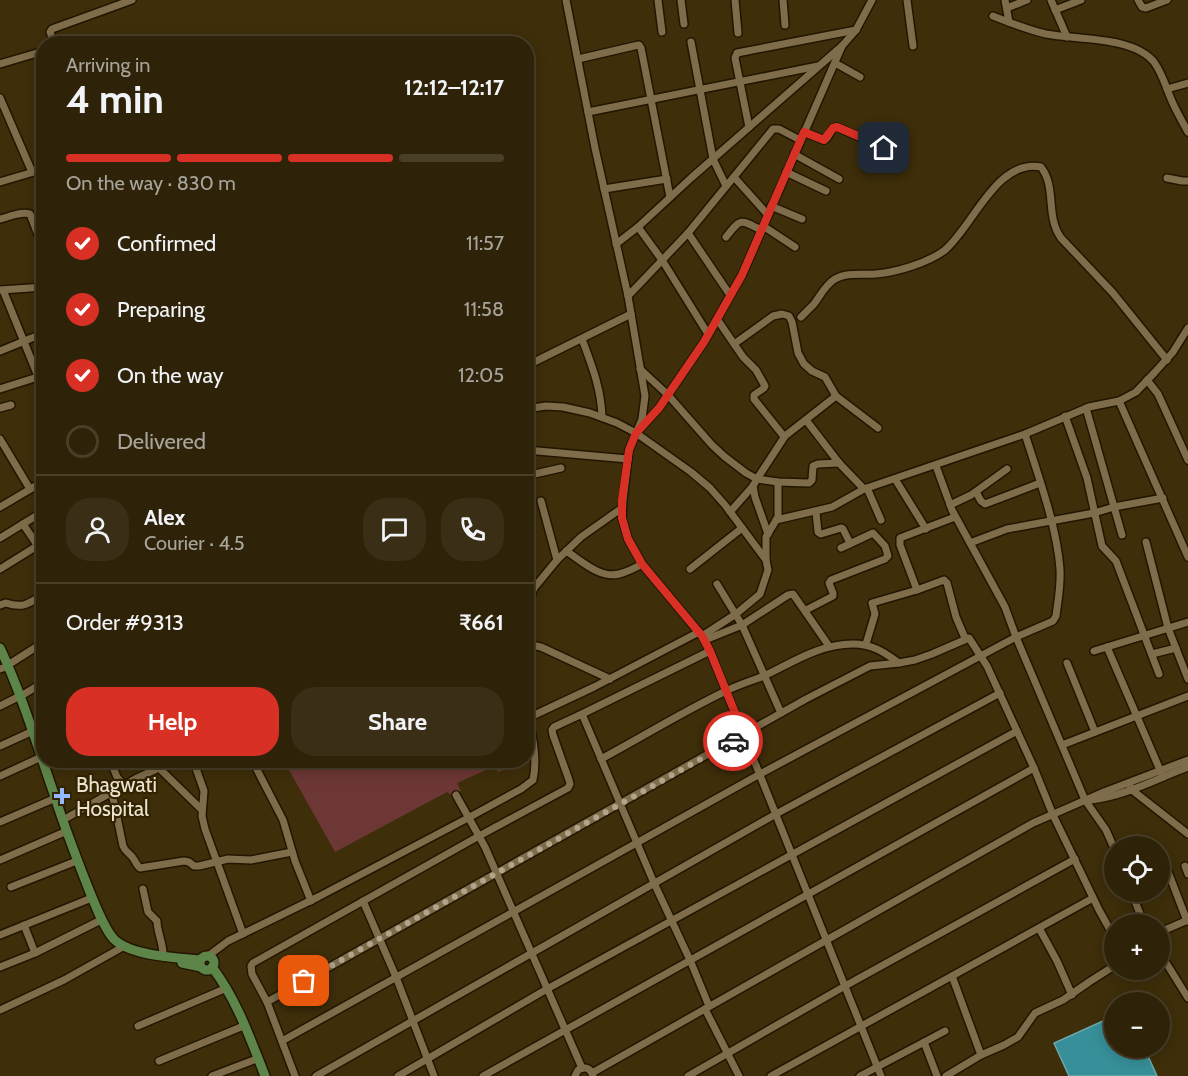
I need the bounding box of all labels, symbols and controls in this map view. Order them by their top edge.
text: Arriving in [66,53,150,77]
text: 12:12–12:17 [404,74,504,101]
text: 4 min [66,75,164,123]
pin [858,122,909,173]
icon: home [867,131,900,164]
text: On the way · 830 m [66,171,236,195]
icon: check [66,227,99,260]
text: Confirmed [117,230,216,257]
text: 11:57 [466,231,504,255]
icon: check [66,293,99,326]
text: Preparing [117,296,205,323]
text: 11:58 [464,297,504,321]
icon: check [66,359,99,392]
text: On the way [117,362,224,389]
text: 12:05 [458,363,504,387]
text: Delivered [117,428,206,455]
button: person [66,498,129,561]
button: chat [363,498,426,561]
button: phone [441,498,504,561]
text: Alex [144,504,185,531]
text: Courier · 4.5 [144,531,245,555]
text: Order #9313 [66,609,184,636]
text: ₹661 [459,609,504,636]
button: Help [66,687,279,756]
button: Share [291,687,504,756]
courier [703,711,763,771]
icon: car [717,725,750,758]
place label: Bhagwati Hospital [76,772,157,821]
marker: Bhagwati Hospital [53,787,71,805]
map controls [1104,836,1170,1058]
button: locate [1104,836,1170,902]
button: + [1104,914,1170,980]
pin [278,955,329,1006]
icon: bag [287,964,320,997]
button: − [1104,992,1170,1058]

